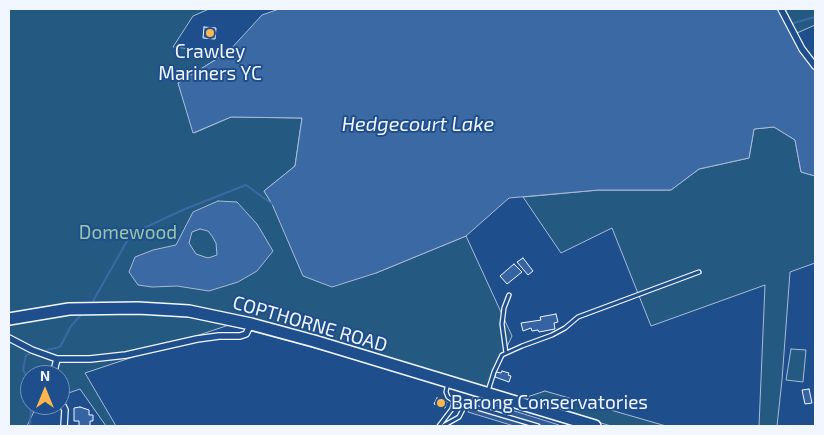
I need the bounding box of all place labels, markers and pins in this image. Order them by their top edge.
marker: Crawley Mariners YC [204,27,216,39]
place label: Crawley Mariners YC [158,41,262,85]
place label: Barong Conservatories [451,392,648,414]
marker: Barong Conservatories [435,397,447,409]

